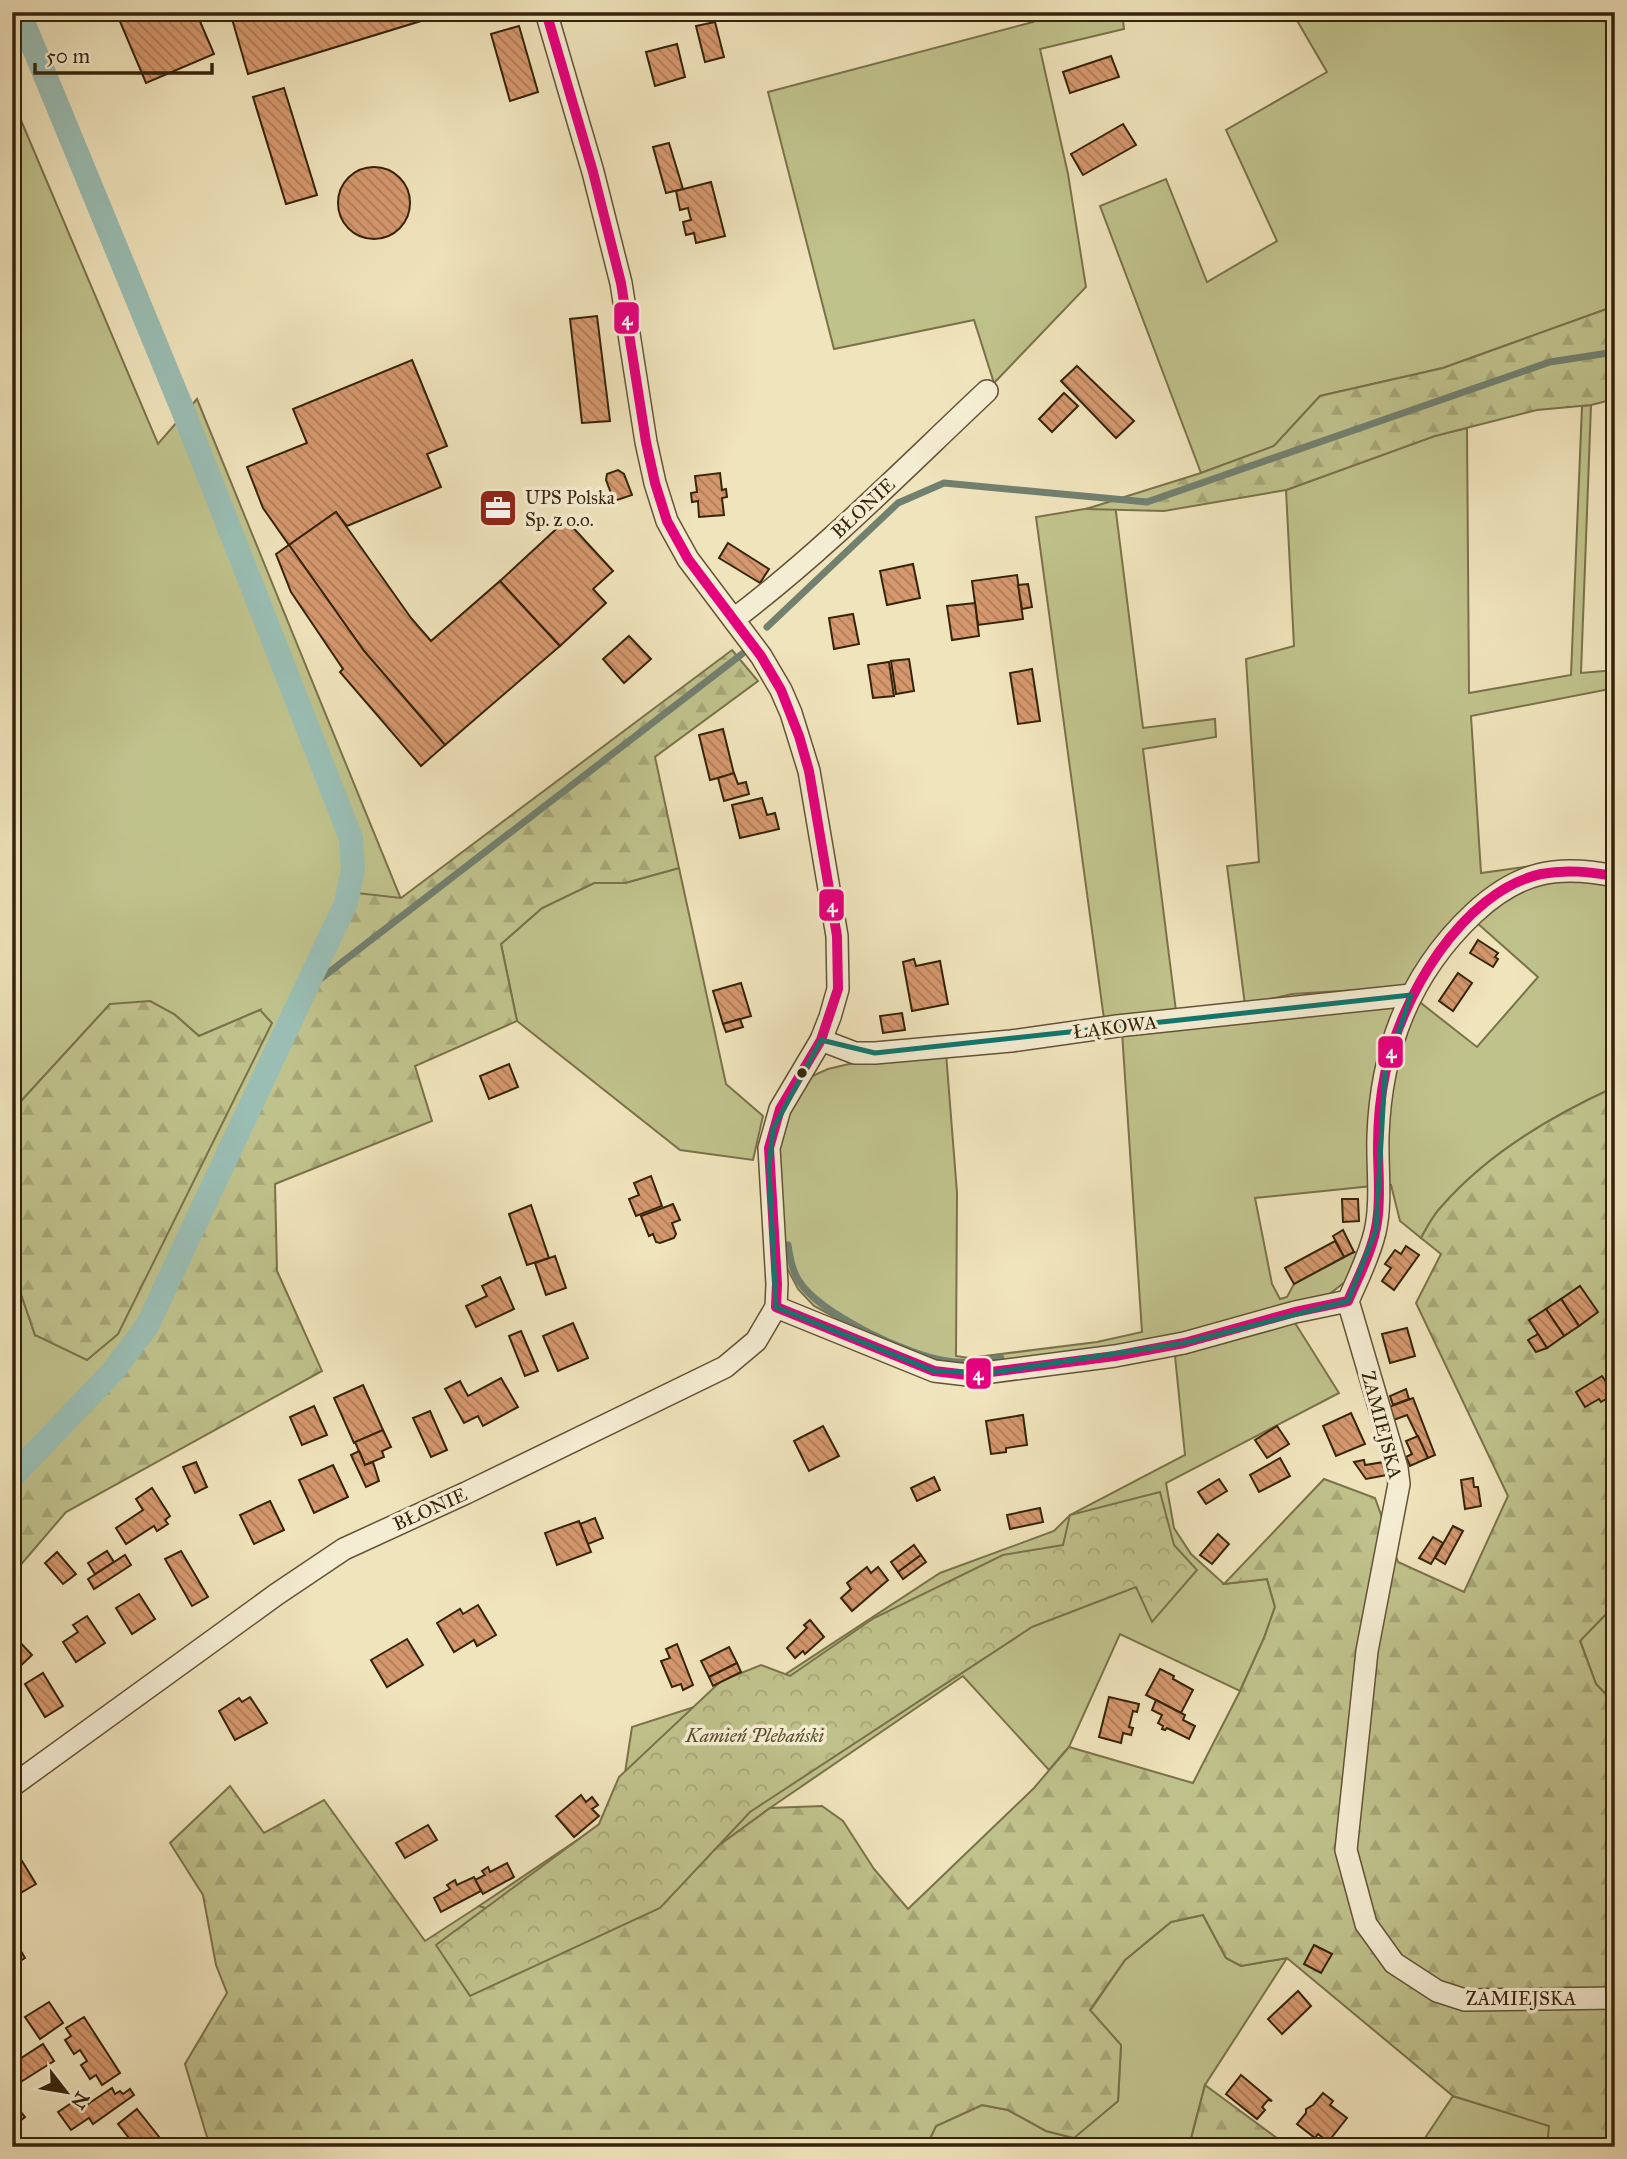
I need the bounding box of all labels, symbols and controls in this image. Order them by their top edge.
scale bar [35,32,212,76]
text: 50 m [46,43,91,69]
line badge: 4 [613,301,640,335]
text: 4 [622,307,634,331]
street label: BŁONIE [826,473,900,543]
place label: UPS Polska Sp. z o.o. [525,486,616,531]
office icon: UPS Polska Sp. z o.o. [477,487,519,529]
line badge: 4 [818,888,845,922]
text: 4 [827,894,839,918]
street label: ŁĄKOWA [1072,1010,1159,1044]
line badge: 4 [1377,1035,1404,1069]
text: 4 [1386,1040,1398,1064]
unlabelled marker [795,1066,809,1080]
line badge: 4 [965,1357,992,1390]
text: 4 [973,1362,985,1386]
street label: ZAMIEJSKA [1356,1369,1407,1482]
street label: BŁONIE [389,1482,471,1535]
park label: Kamień Plebański [685,1724,825,1747]
street label: ZAMIEJSKA [1466,1987,1577,2011]
north arrow [32,2058,102,2128]
text: N [66,2088,94,2113]

